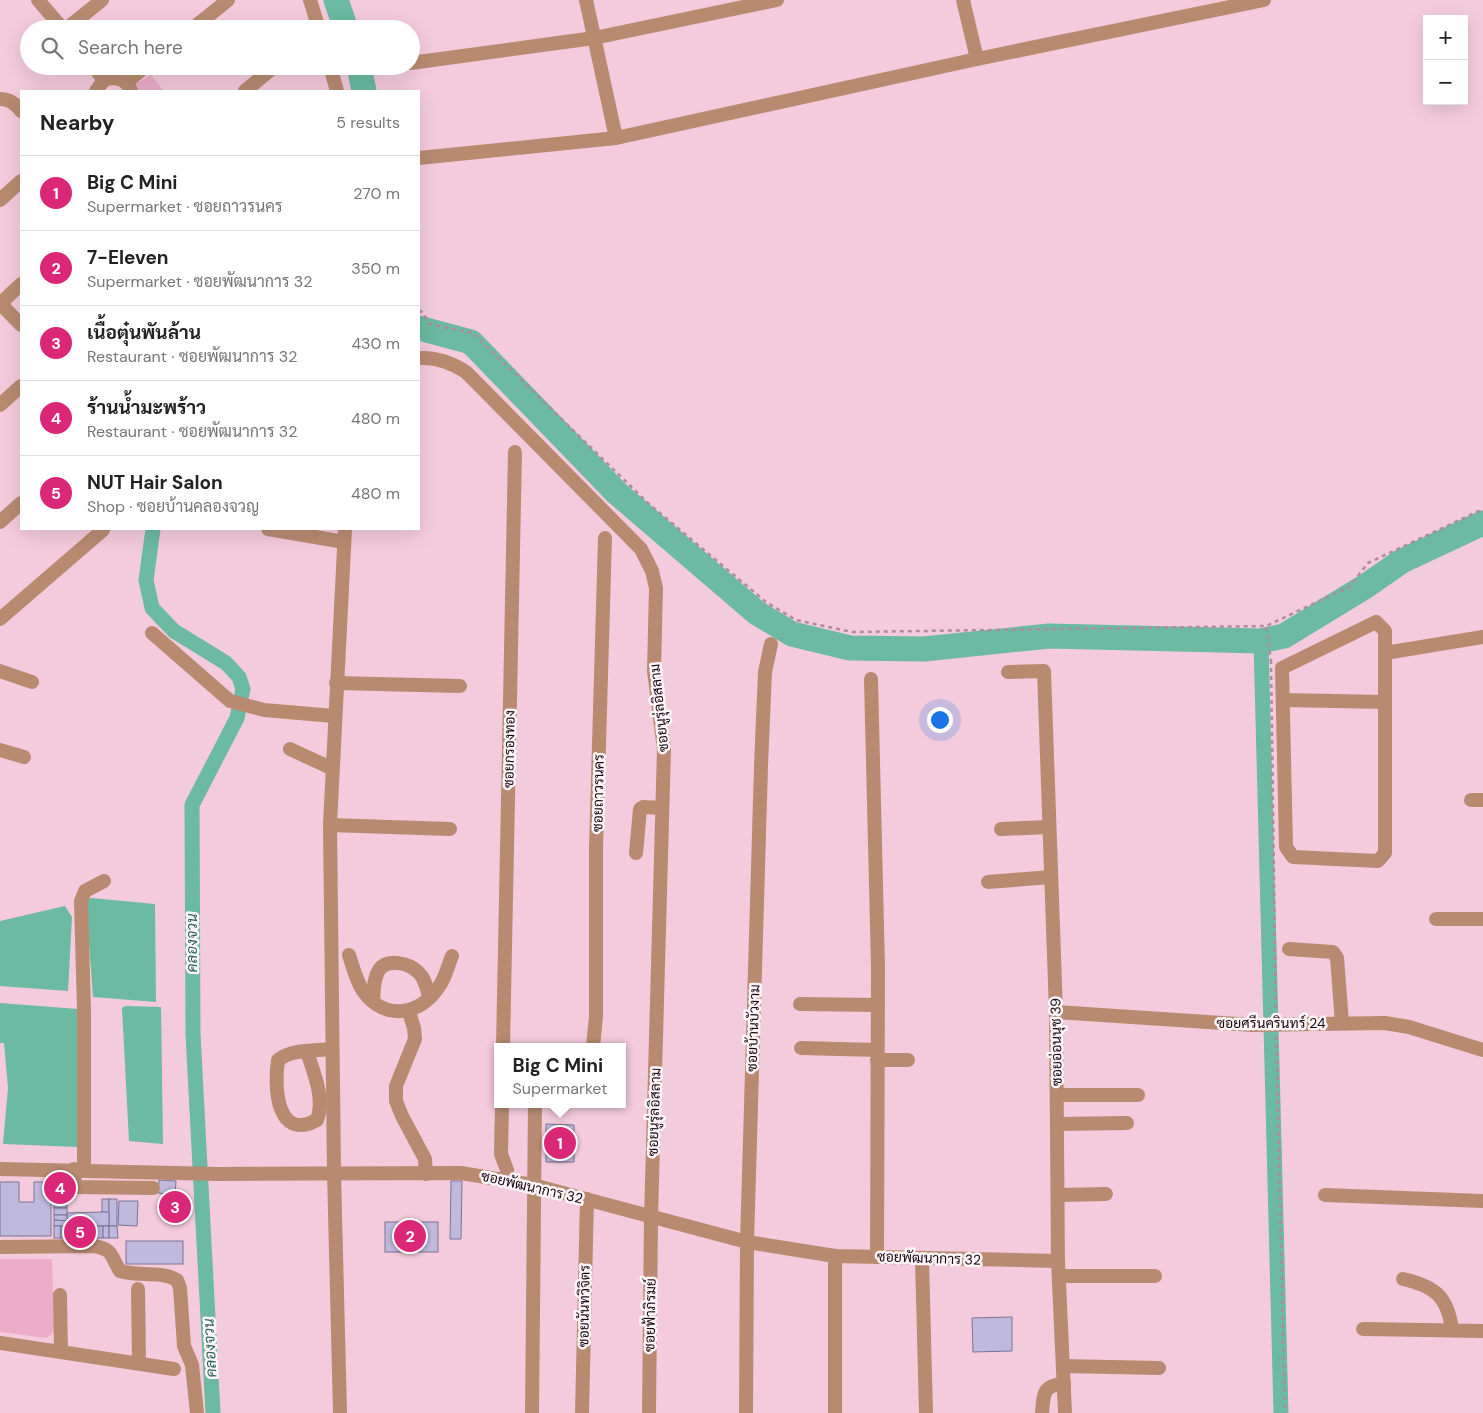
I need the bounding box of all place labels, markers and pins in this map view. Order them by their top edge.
pin: 1 [544,1124,576,1162]
pin: 4 [44,1169,76,1207]
pin: 3 [159,1188,191,1226]
pin: 5 [64,1213,96,1251]
pin: 2 [394,1217,426,1255]

